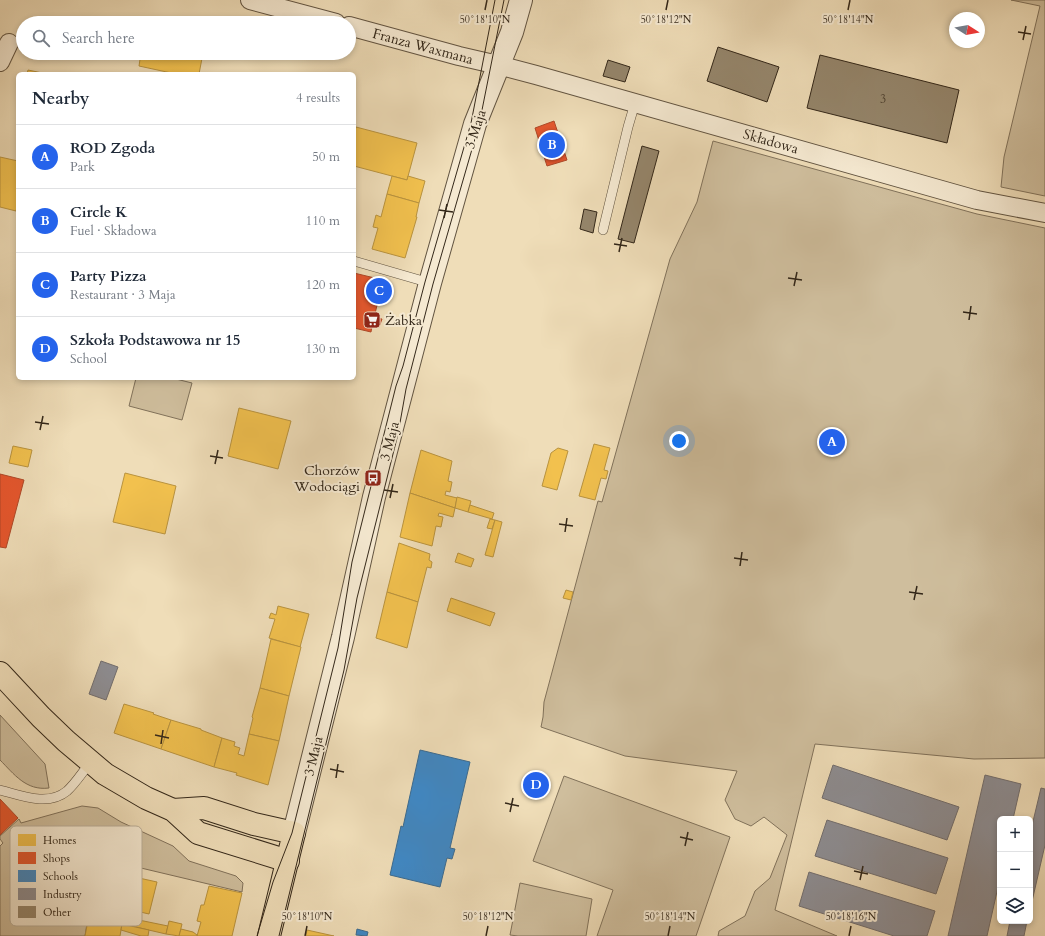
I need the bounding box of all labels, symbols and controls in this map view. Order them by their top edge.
north arrow [949,12,985,48]
text: 50°18'10"N [460,13,511,27]
text: 50°18'12"N [641,13,692,27]
text: 50°18'14"N [823,13,874,27]
search box [16,16,356,60]
street label: Franza Waxmana [370,24,475,69]
icon: search [30,27,52,49]
text: Search here [62,28,135,48]
text: Nearby [32,87,89,110]
text: 4 results [296,89,340,107]
house number: 3 [880,91,886,107]
street label: 3 Maja [460,107,491,151]
street label: Składowa [741,125,801,158]
pin: B [539,130,565,160]
text: ROD Zgoda [70,138,155,158]
text: A [40,148,50,166]
text: 50 m [312,148,340,166]
text: Park [70,158,95,176]
text: Circle K [70,202,127,222]
text: B [40,212,50,230]
text: 110 m [306,212,340,230]
text: Fuel · Składowa [70,222,157,240]
text: Party Pizza [70,266,147,286]
text: C [40,276,50,294]
text: 120 m [306,276,340,294]
pin: C [366,276,392,306]
text: Restaurant · 3 Maja [70,286,176,304]
supermarket icon: Żabka [362,310,382,330]
place label: Żabka [385,311,422,330]
text: Szkoła Podstawowa nr 15 [70,330,241,350]
text: D [39,340,51,358]
text: 130 m [306,340,340,358]
text: School [70,350,107,368]
street label: 3 Maja [375,419,404,463]
pin: A [819,427,845,457]
your location [669,431,689,451]
place label: Chorzów Wodociągi [293,461,361,496]
bus stop icon: Chorzów Wodociągi [363,468,383,488]
street label: 3 Maja [299,734,328,778]
pin: D [523,770,549,800]
map controls [997,816,1033,924]
button: + [997,816,1033,852]
legend [10,826,142,926]
text: Homes [43,833,76,848]
text: Shops [43,851,70,866]
button: − [997,852,1033,888]
text: Schools [43,869,78,884]
text: Industry [43,887,82,902]
button: layers [997,888,1033,924]
text: Other [43,905,72,920]
text: 50°18'10"N [282,910,333,924]
text: 50°18'12"N [463,910,514,924]
text: 50°18'14"N [645,910,696,924]
text: 50°18'16"N [826,910,877,924]

